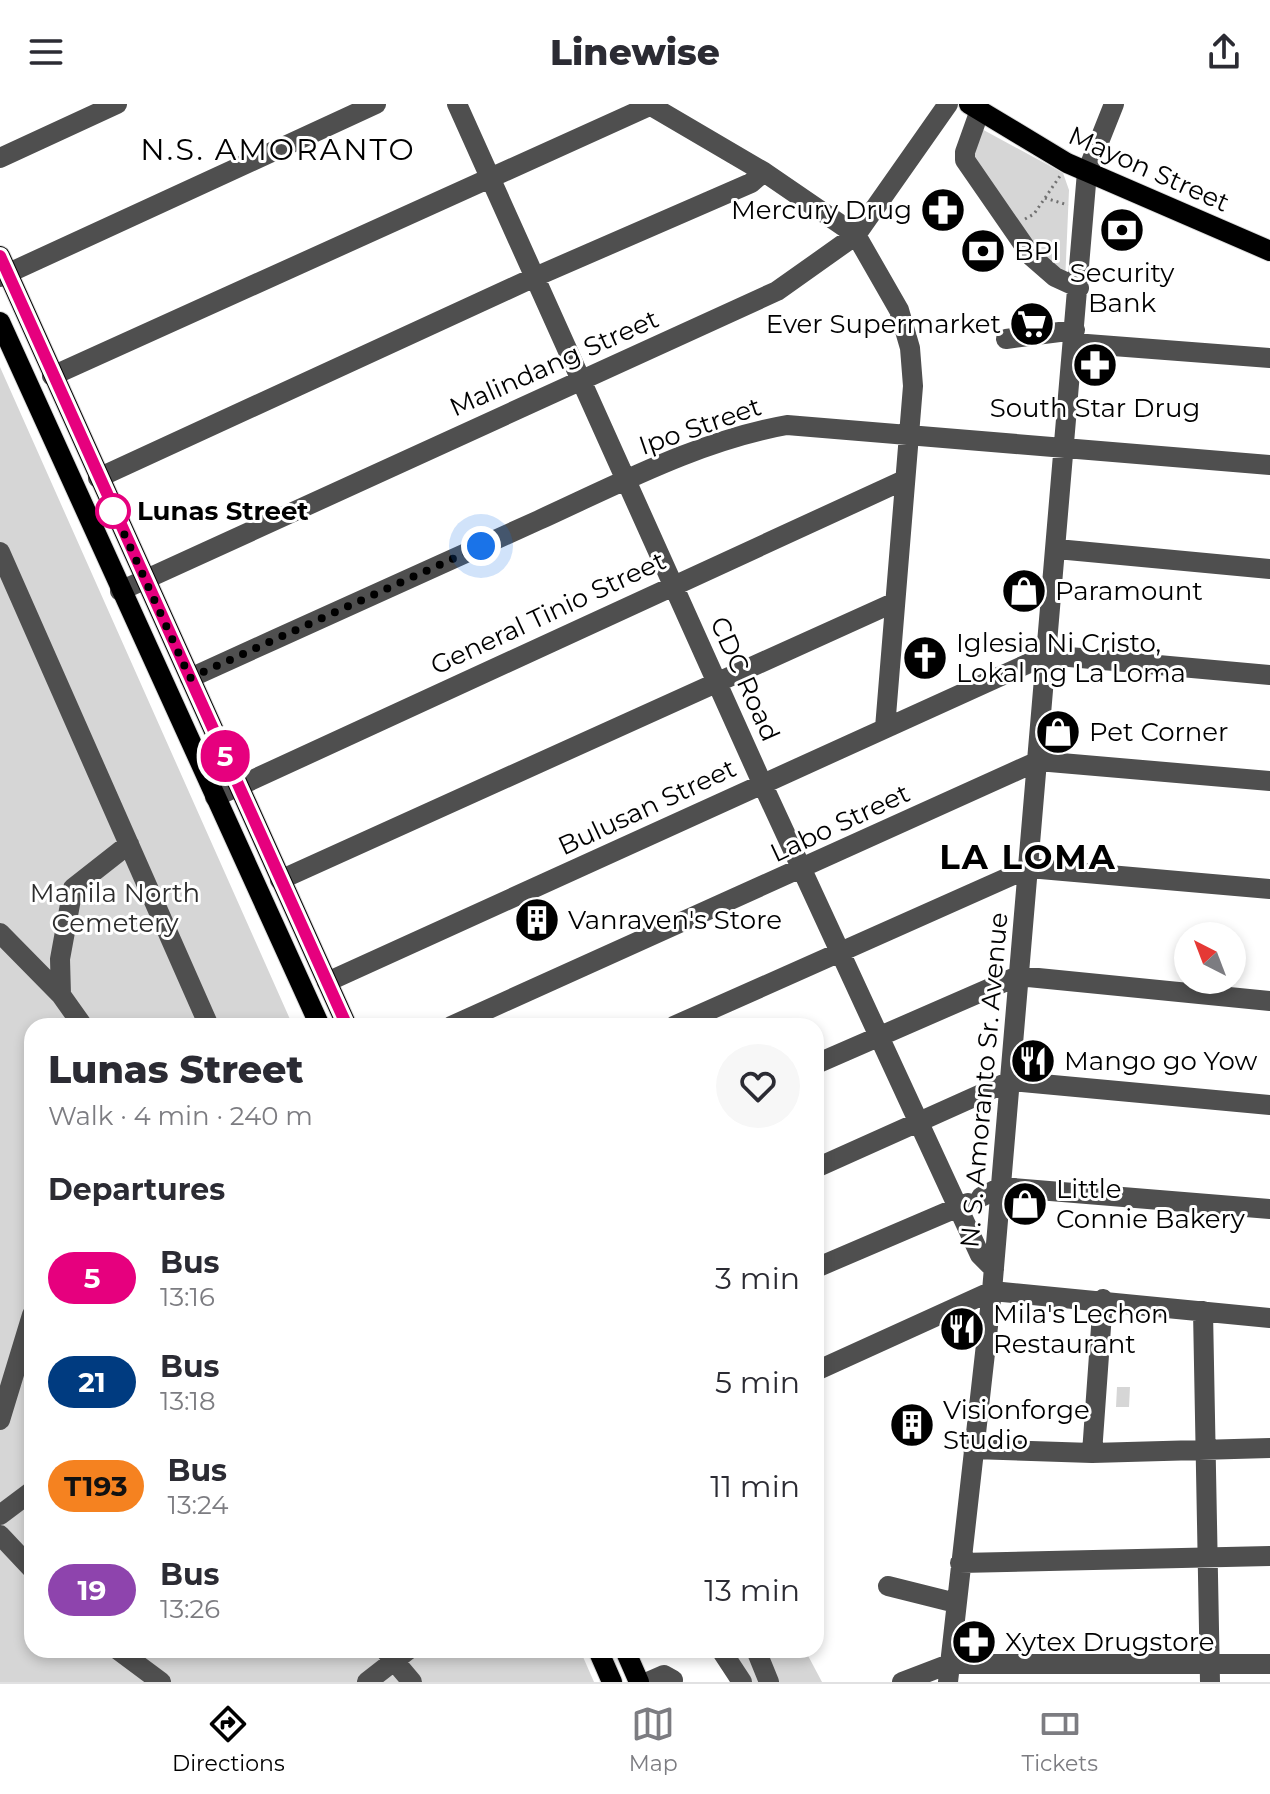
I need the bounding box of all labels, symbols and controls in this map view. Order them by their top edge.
icon: menu [24,30,68,74]
text: Linewise [550,30,720,74]
icon: share [1202,30,1246,74]
street label: Mayon Street [1064,119,1234,219]
district label: N.S. AMORANTO [140,131,416,168]
pharmacy icon: Mercury Drug [919,186,967,234]
place label: Mercury Drug [731,194,912,226]
bank icon: Security Bank [1098,206,1146,254]
bank icon: BPI [959,227,1007,275]
place label: BPI [1014,235,1060,267]
place label: Security Bank [1070,257,1175,319]
supermarket icon: Ever Supermarket [1008,300,1056,348]
street label: Malindang Street [444,303,664,423]
place label: Ever Supermarket [766,308,1001,340]
pharmacy icon: South Star Drug [1071,341,1119,389]
street label: Ipo Street [635,390,765,462]
place label: South Star Drug [990,392,1200,424]
marker: Lunas Street [96,494,130,528]
place label: Lunas Street [137,495,309,527]
your location [461,526,501,566]
street label: General Tinio Street [425,544,671,682]
shop icon: Paramount [1000,567,1048,615]
place label: Paramount [1055,575,1203,607]
street label: CDC Road [703,612,787,746]
place label: Iglesia Ni Cristo, Lokal ng La Loma [956,627,1186,689]
church icon: Iglesia Ni Cristo, Lokal ng La Loma [901,634,949,682]
shop icon: Pet Corner [1034,708,1082,756]
place label: Pet Corner [1089,716,1228,748]
line badge: 5 [199,730,251,782]
text: 5 [217,739,233,773]
street label: Bulusan Street [553,752,741,862]
street label: Labo Street [765,777,915,869]
district label: LA LOMA [939,836,1117,878]
park label: Manila North Cemetery [30,877,200,939]
building icon: Vanraven's Store [513,896,561,944]
place label: Vanraven's Store [568,904,782,936]
street label: N. S. Amoranto Sr. Avenue [953,911,1015,1249]
north arrow [1174,922,1246,994]
map controls [1174,922,1246,994]
restaurant icon: Mango go Yow [1009,1037,1057,1085]
button: heart [716,1044,800,1128]
place label: Mango go Yow [1064,1045,1257,1077]
text: Lunas Street [48,1046,304,1093]
text: Walk · 4 min · 240 m [48,1100,313,1132]
text: Departures [48,1171,225,1208]
place label: Little Connie Bakery [1056,1173,1246,1235]
shop icon: Little Connie Bakery [1001,1180,1049,1228]
text: Bus [160,1244,220,1281]
text: 3 min [715,1260,800,1297]
text: 5 [84,1261,100,1295]
text: 13:16 [160,1281,215,1313]
place label: Mila's Lechon Restaurant [993,1298,1169,1360]
restaurant icon: Mila's Lechon Restaurant [938,1305,986,1353]
text: Bus [160,1348,220,1385]
text: 5 min [715,1364,800,1401]
text: 21 [78,1365,106,1399]
text: 13:18 [160,1385,216,1417]
place label: Visionforge Studio [943,1394,1090,1456]
building icon: Visionforge Studio [888,1401,936,1449]
text: Bus [168,1452,227,1489]
text: 11 min [710,1468,800,1505]
text: T193 [64,1469,128,1503]
text: 13:24 [168,1489,228,1521]
text: Bus [160,1556,220,1593]
text: 13 min [704,1572,800,1609]
text: 19 [78,1573,106,1607]
text: 13:26 [160,1593,220,1625]
pharmacy icon: Xytex Drugstore [950,1618,998,1666]
place label: Xytex Drugstore [1005,1626,1214,1658]
tab: Directions [172,1702,285,1777]
tab: Map [629,1702,678,1777]
tab: Tickets [1022,1702,1098,1777]

